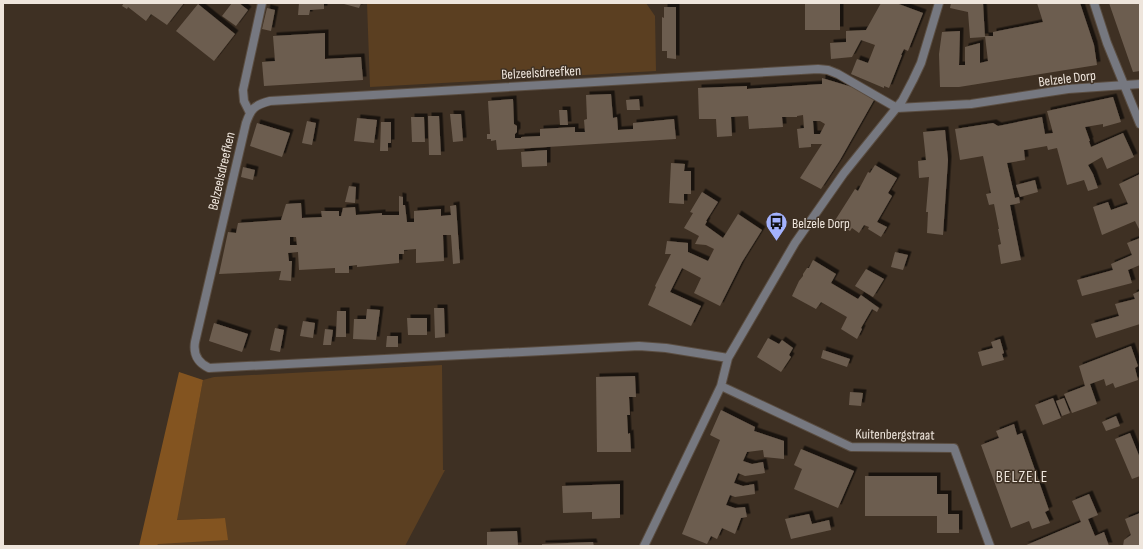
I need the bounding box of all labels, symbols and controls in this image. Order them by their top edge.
street label: Belzeelsdreefken [501,62,581,83]
street label: Belzele Dorp [1037,67,1097,90]
street label: Belzeelsdreefken [204,130,239,212]
bus stop icon: Belzele Dorp [764,210,790,243]
place label: Belzele Dorp [792,215,850,232]
street label: Kuitenbergstraat [855,425,935,444]
district label: BELZELE [996,468,1048,487]

